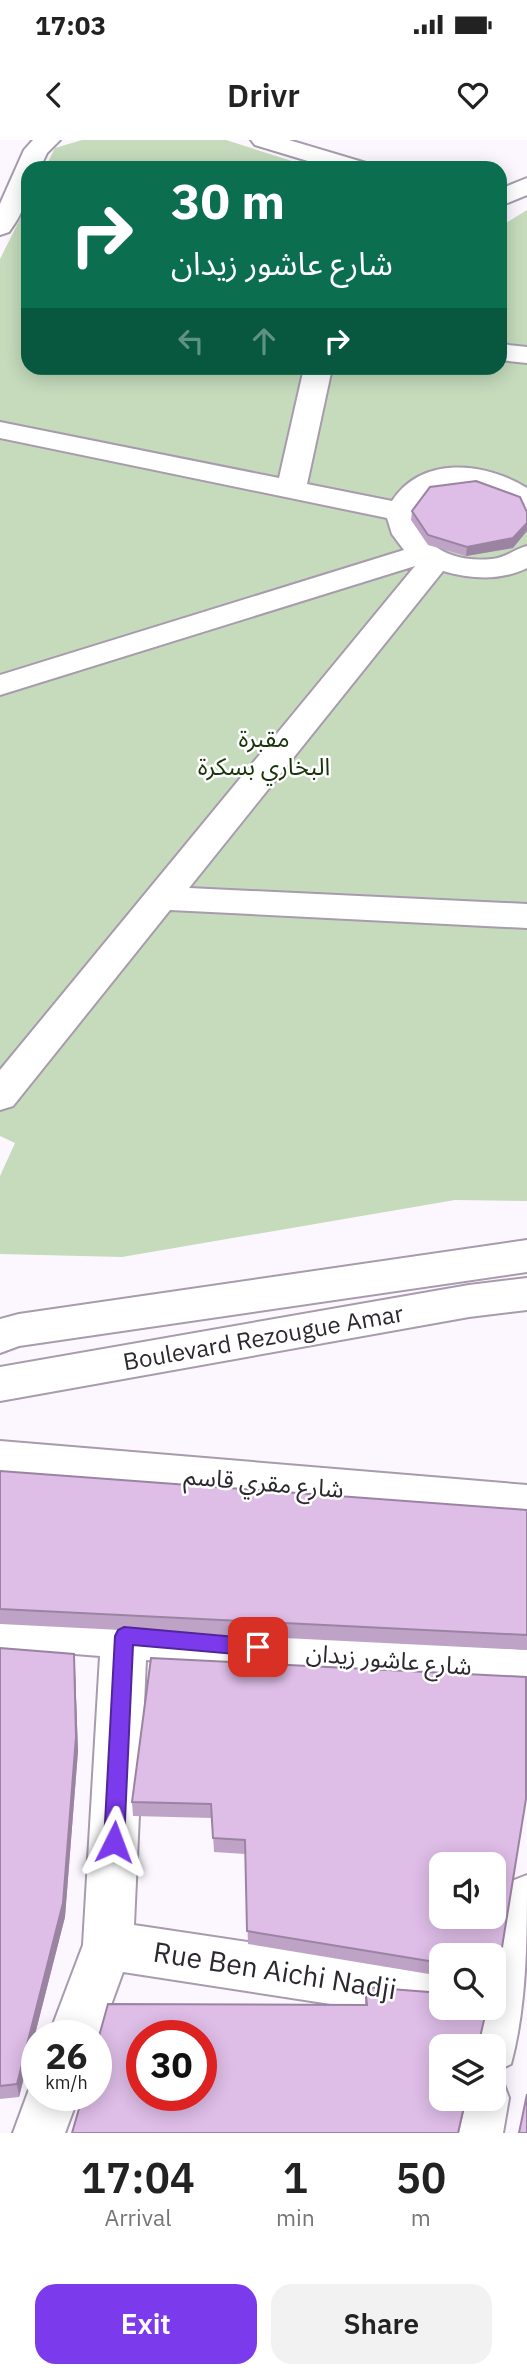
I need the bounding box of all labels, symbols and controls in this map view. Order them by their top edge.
text: 17:03 [35,8,106,42]
text: Drivr [227,74,300,116]
icon: back [35,76,73,114]
icon: heart [454,76,492,114]
text: 30 m [171,169,285,232]
icon: right [56,189,147,280]
text: شارع عاشور زيدان [171,242,393,284]
icon: left [172,322,210,360]
icon: ahead [245,322,283,360]
icon: right [318,322,356,360]
park label: مقبرة البخاري بسكرة [198,722,330,786]
street label: Boulevard Rezougue Amar [120,1297,406,1377]
street label: شارع مقري قاسم [182,1459,345,1508]
pin [228,1617,288,1677]
icon: arrive [239,1628,277,1666]
street label: شارع عاشور زيدان [305,1636,473,1684]
position arrow [77,1805,151,1879]
map controls [429,1852,506,2111]
button: sound [429,1852,506,1929]
street label: Rue Ben Aichi Nadji [151,1933,399,2007]
button: search [429,1943,506,2020]
speed limit sign: 30 [126,2020,217,2111]
text: 26 [45,2033,88,2079]
button: layers [429,2034,506,2111]
text: km/h [45,2071,88,2094]
text: 17:04 [81,2150,195,2205]
text: 1 [283,2150,308,2205]
text: 50 [396,2150,446,2205]
text: Arrival [104,2202,171,2232]
text: min [276,2202,315,2232]
text: m [411,2202,431,2232]
button: Exit [35,2284,257,2364]
button: Share [271,2284,492,2364]

